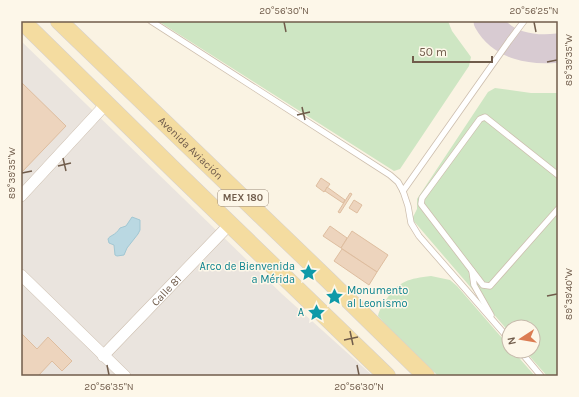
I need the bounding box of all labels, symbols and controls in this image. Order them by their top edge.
text: 20°56'30"N [259,5,309,17]
text: 20°56'25"N [509,5,559,17]
text: 89°39'35"W [563,34,575,86]
scale bar [413,38,492,64]
text: 50 m [419,45,447,59]
street label: Avenida Aviación [156,114,226,182]
text: 89°39'35"W [6,147,18,199]
road number: MEX 180 [218,190,268,206]
place label: Arco de Bienvenida a Mérida [200,260,295,286]
place icon: Arco de Bienvenida a Mérida [298,262,318,282]
text: 89°39'40"W [563,268,575,320]
street label: Calle 81 [148,272,184,309]
place label: Monumento al Leonismo [347,284,408,310]
place icon: Monumento al Leonismo [324,286,344,306]
place icon: A [307,302,327,322]
place label: A [298,306,305,319]
north arrow [501,319,541,359]
text: N [505,336,519,346]
text: 20°56'35"N [84,381,134,393]
text: 20°56'30"N [334,381,384,393]

